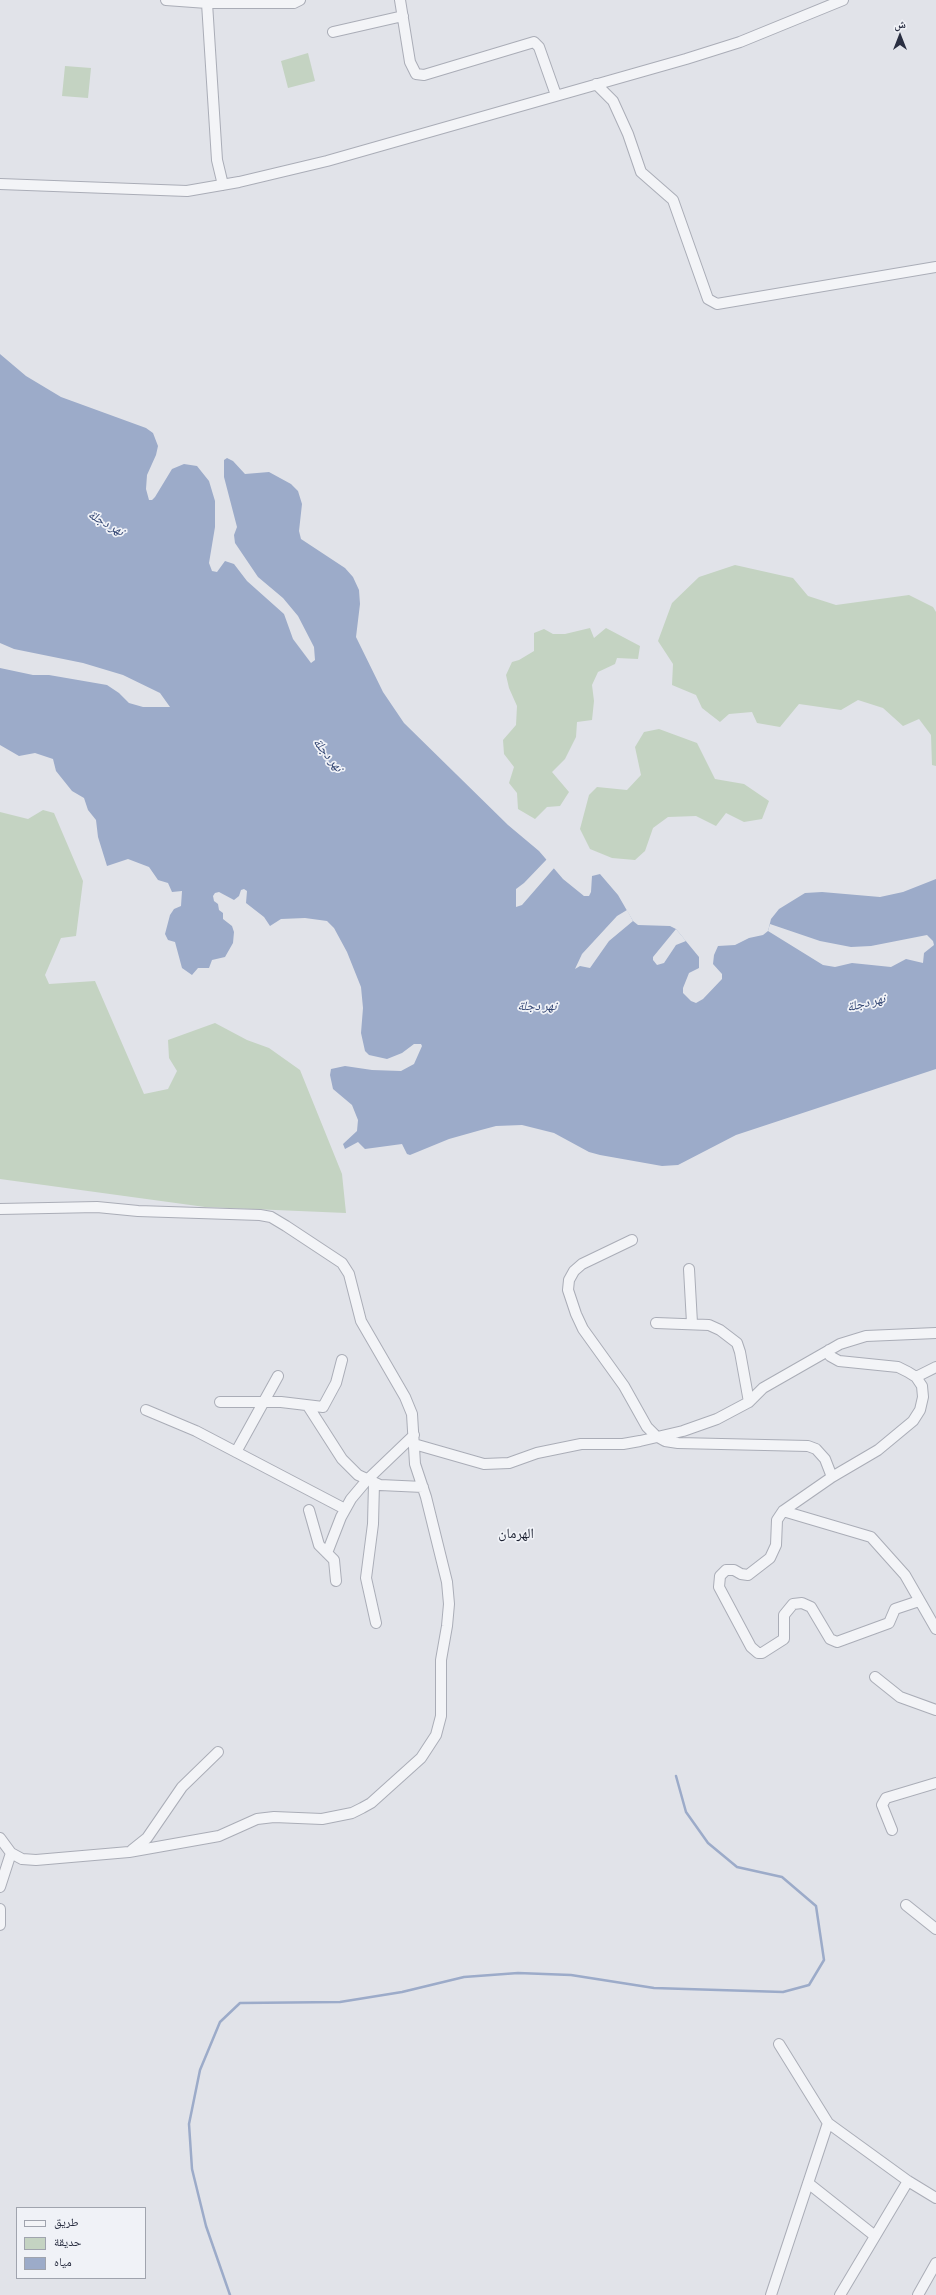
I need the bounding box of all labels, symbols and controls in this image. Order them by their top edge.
north arrow [880,16,920,56]
text: ش [894,17,906,31]
water label: نهر دجلة [85,506,127,540]
water label: نهر دجلة [310,735,346,775]
water label: نهر دجلة [845,991,887,1015]
water label: نهر دجلة [517,998,557,1014]
district label: الهرمان [498,1526,534,1542]
legend [16,2207,146,2279]
text: طريق [54,2214,79,2229]
text: حديقة [54,2234,82,2249]
text: مياه [54,2254,72,2269]

